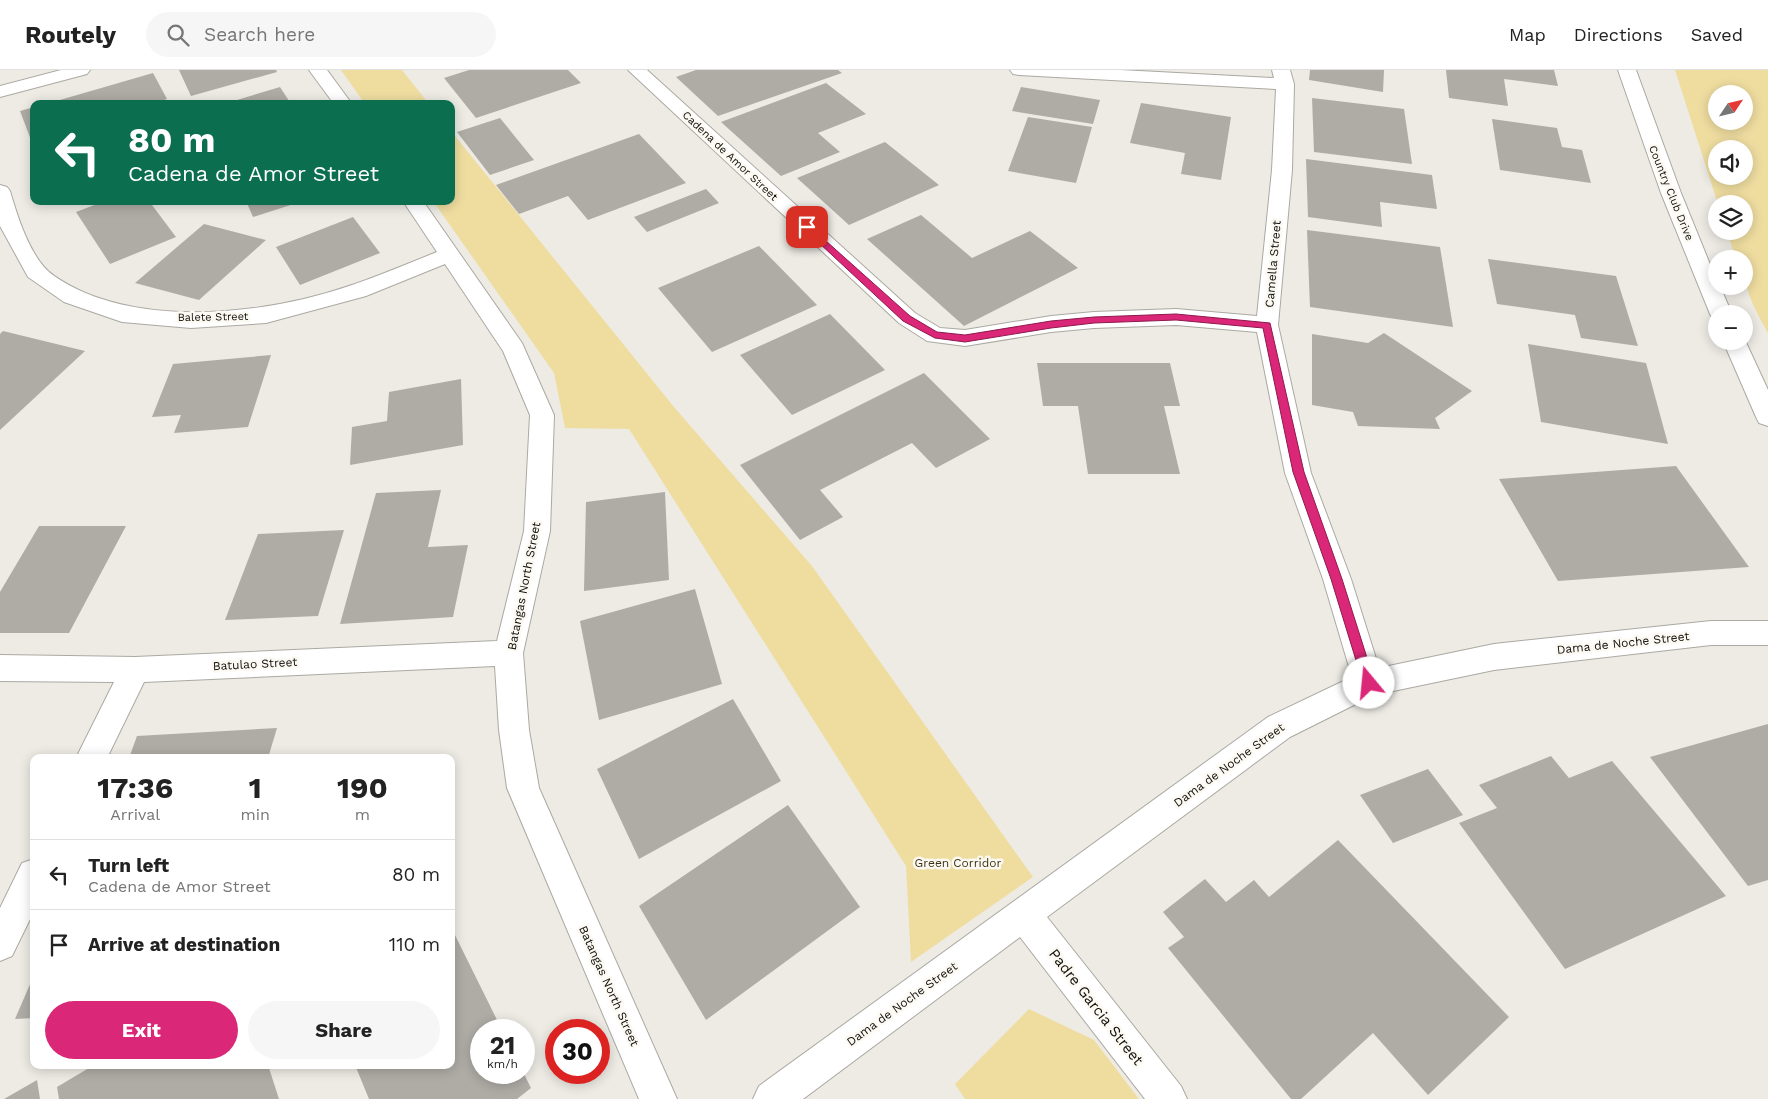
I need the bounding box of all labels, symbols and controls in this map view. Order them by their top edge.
search box [146,12,496,57]
text: Routely [25,21,116,49]
icon: search [164,21,192,49]
text: Search here [204,23,315,46]
text: Map [1509,24,1546,45]
text: Directions [1574,24,1663,45]
text: Saved [1691,24,1743,45]
north arrow [1708,85,1752,130]
map controls [1708,85,1753,350]
street label: Cadena de Amor Street [680,108,781,204]
text: 80 m [128,119,215,161]
icon: left [45,120,110,185]
button: sound [1708,140,1753,185]
street label: Country Club Drive [1646,143,1696,243]
text: Cadena de Amor Street [128,161,379,186]
button: layers [1708,195,1753,240]
pin [786,206,828,248]
icon: arrive [793,213,821,241]
street label: Camella Street [1262,220,1284,308]
button: + [1708,250,1753,295]
button: − [1708,305,1753,350]
street label: Balete Street [178,310,249,324]
street label: Batangas North Street [505,521,543,651]
street label: Dama de Noche Street [1556,629,1690,657]
street label: Batulao Street [212,655,298,673]
position arrow [1342,656,1394,708]
street label: Dama de Noche Street [1171,720,1287,810]
text: 17:36 [97,770,173,805]
text: 1 [249,770,262,805]
text: 190 [337,770,388,805]
text: Arrival [110,805,160,824]
text: min [240,805,270,824]
text: m [355,805,370,824]
text: Turn left [88,854,169,877]
park label: Green Corridor [915,856,1002,870]
icon: left [45,861,73,889]
text: 80 m [392,863,440,886]
text: Cadena de Amor Street [88,877,271,896]
street label: Batangas North Street [576,924,642,1048]
icon: arrive [45,931,73,959]
text: Arrive at destination [88,933,280,956]
text: 110 m [389,933,440,956]
street label: Padre Garcia Street [1045,945,1147,1069]
street label: Dama de Noche Street [844,959,960,1049]
button: Exit [45,1001,238,1059]
button: Share [248,1001,440,1059]
speed limit sign: 30 [545,1019,610,1084]
text: 21 [490,1031,515,1060]
text: km/h [487,1057,518,1071]

